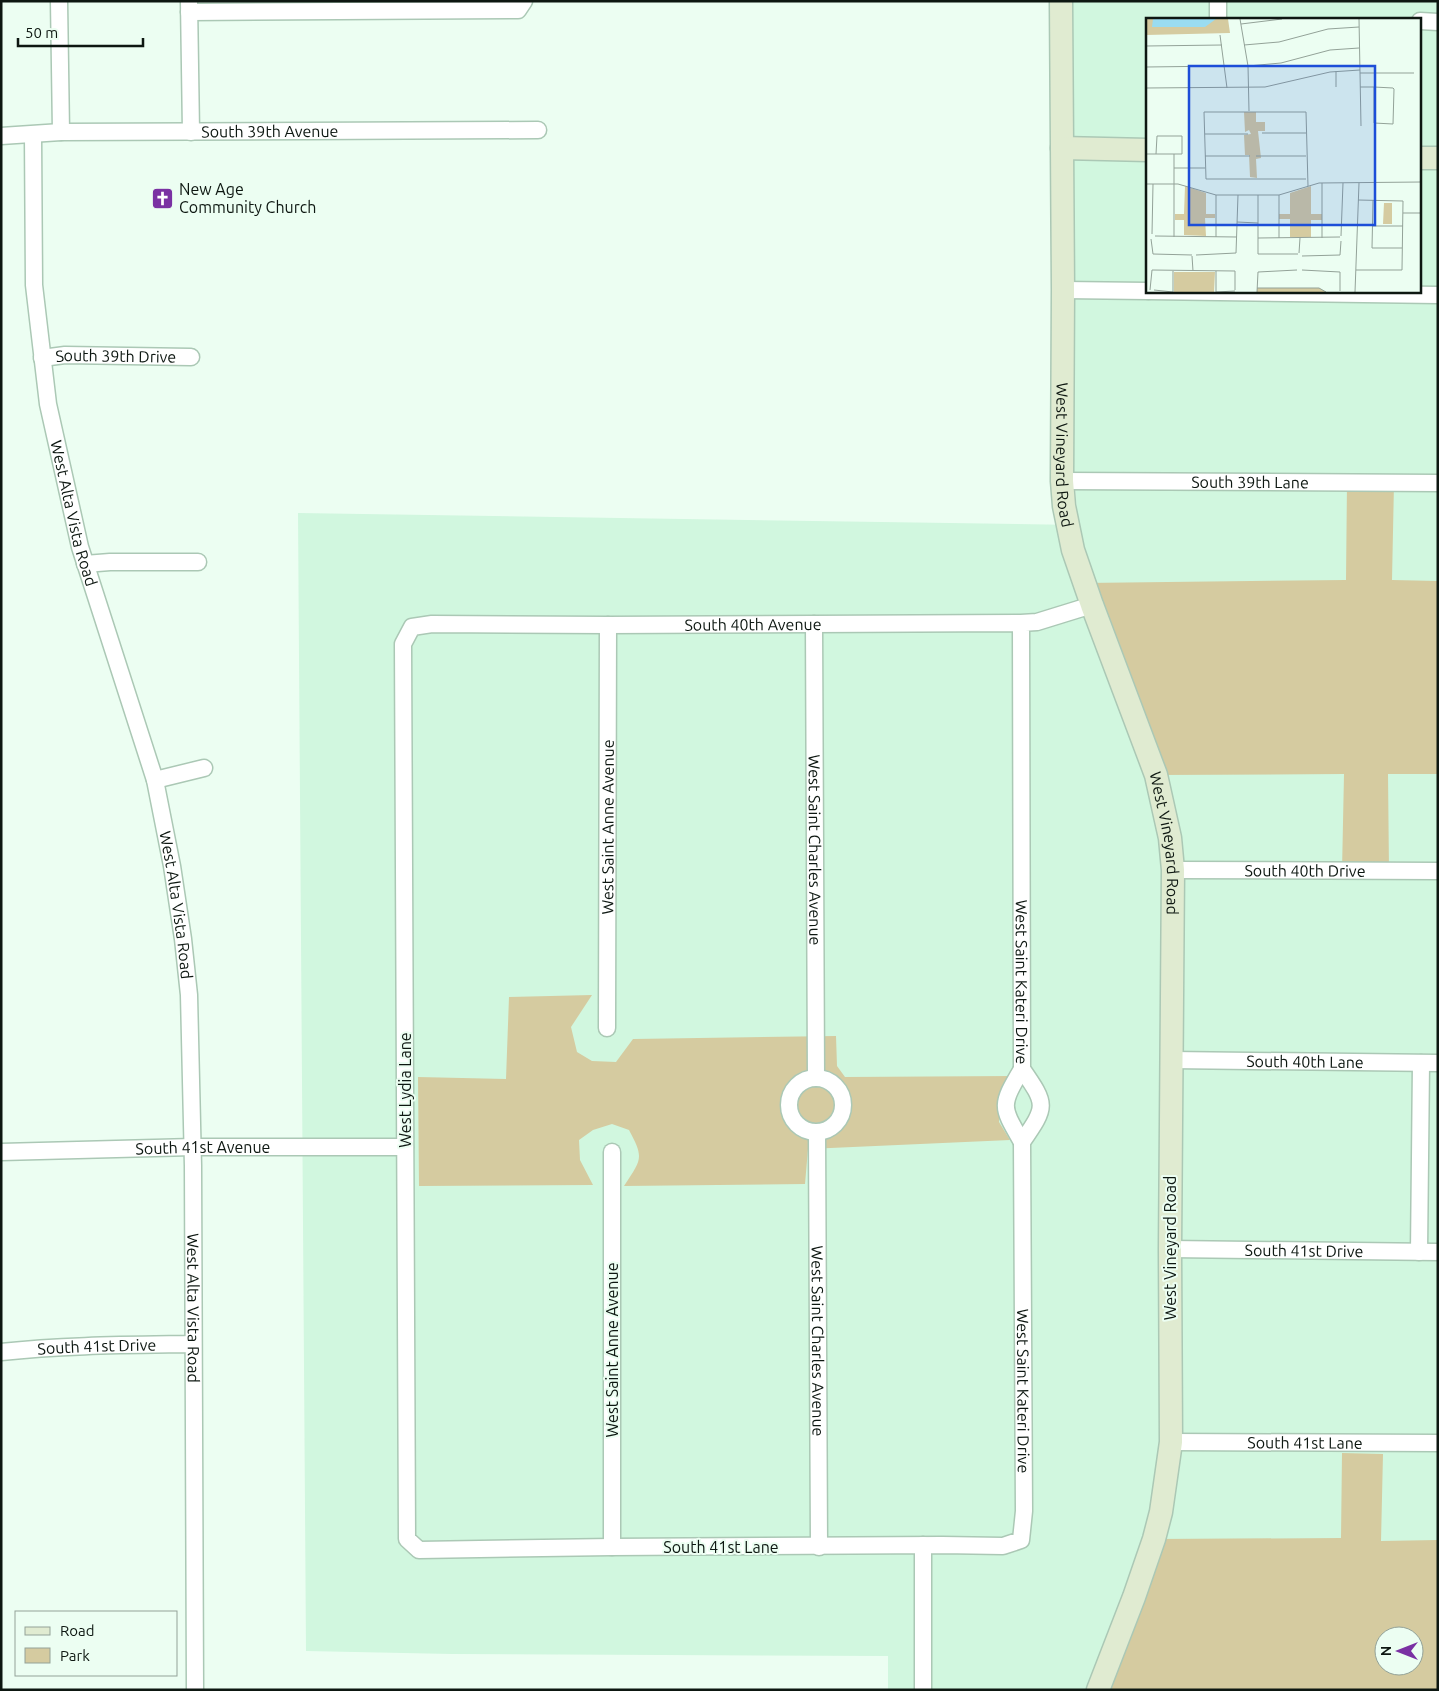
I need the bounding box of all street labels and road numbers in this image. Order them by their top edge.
street label: South 39th Avenue [201,122,338,140]
street label: South 39th Drive [54,346,176,366]
street label: West Vineyard Road [1053,383,1077,529]
street label: West Alta Vista Road [47,438,101,588]
street label: South 39th Lane [1191,473,1309,491]
street label: South 40th Avenue [684,615,822,634]
street label: West Saint Anne Avenue [598,739,617,915]
street label: West Saint Charles Avenue [806,755,824,945]
street label: West Vineyard Road [1147,770,1182,915]
street label: West Alta Vista Road [156,829,196,980]
street label: South 40th Drive [1244,861,1366,880]
street label: West Saint Kateri Drive [1013,900,1031,1064]
street label: West Lydia Lane [396,1032,414,1148]
street label: South 40th Lane [1246,1052,1364,1071]
street label: South 41st Avenue [135,1138,270,1157]
street label: West Vineyard Road [1161,1176,1179,1320]
street label: West Alta Vista Road [184,1233,203,1383]
street label: South 41st Drive [1244,1241,1364,1260]
street label: West Saint Charles Avenue [809,1246,827,1436]
street label: West Saint Anne Avenue [603,1263,621,1437]
street label: West Saint Kateri Drive [1014,1309,1033,1473]
street label: South 41st Drive [37,1336,156,1358]
street label: South 41st Lane [1247,1433,1363,1452]
street label: South 41st Lane [663,1538,779,1556]

